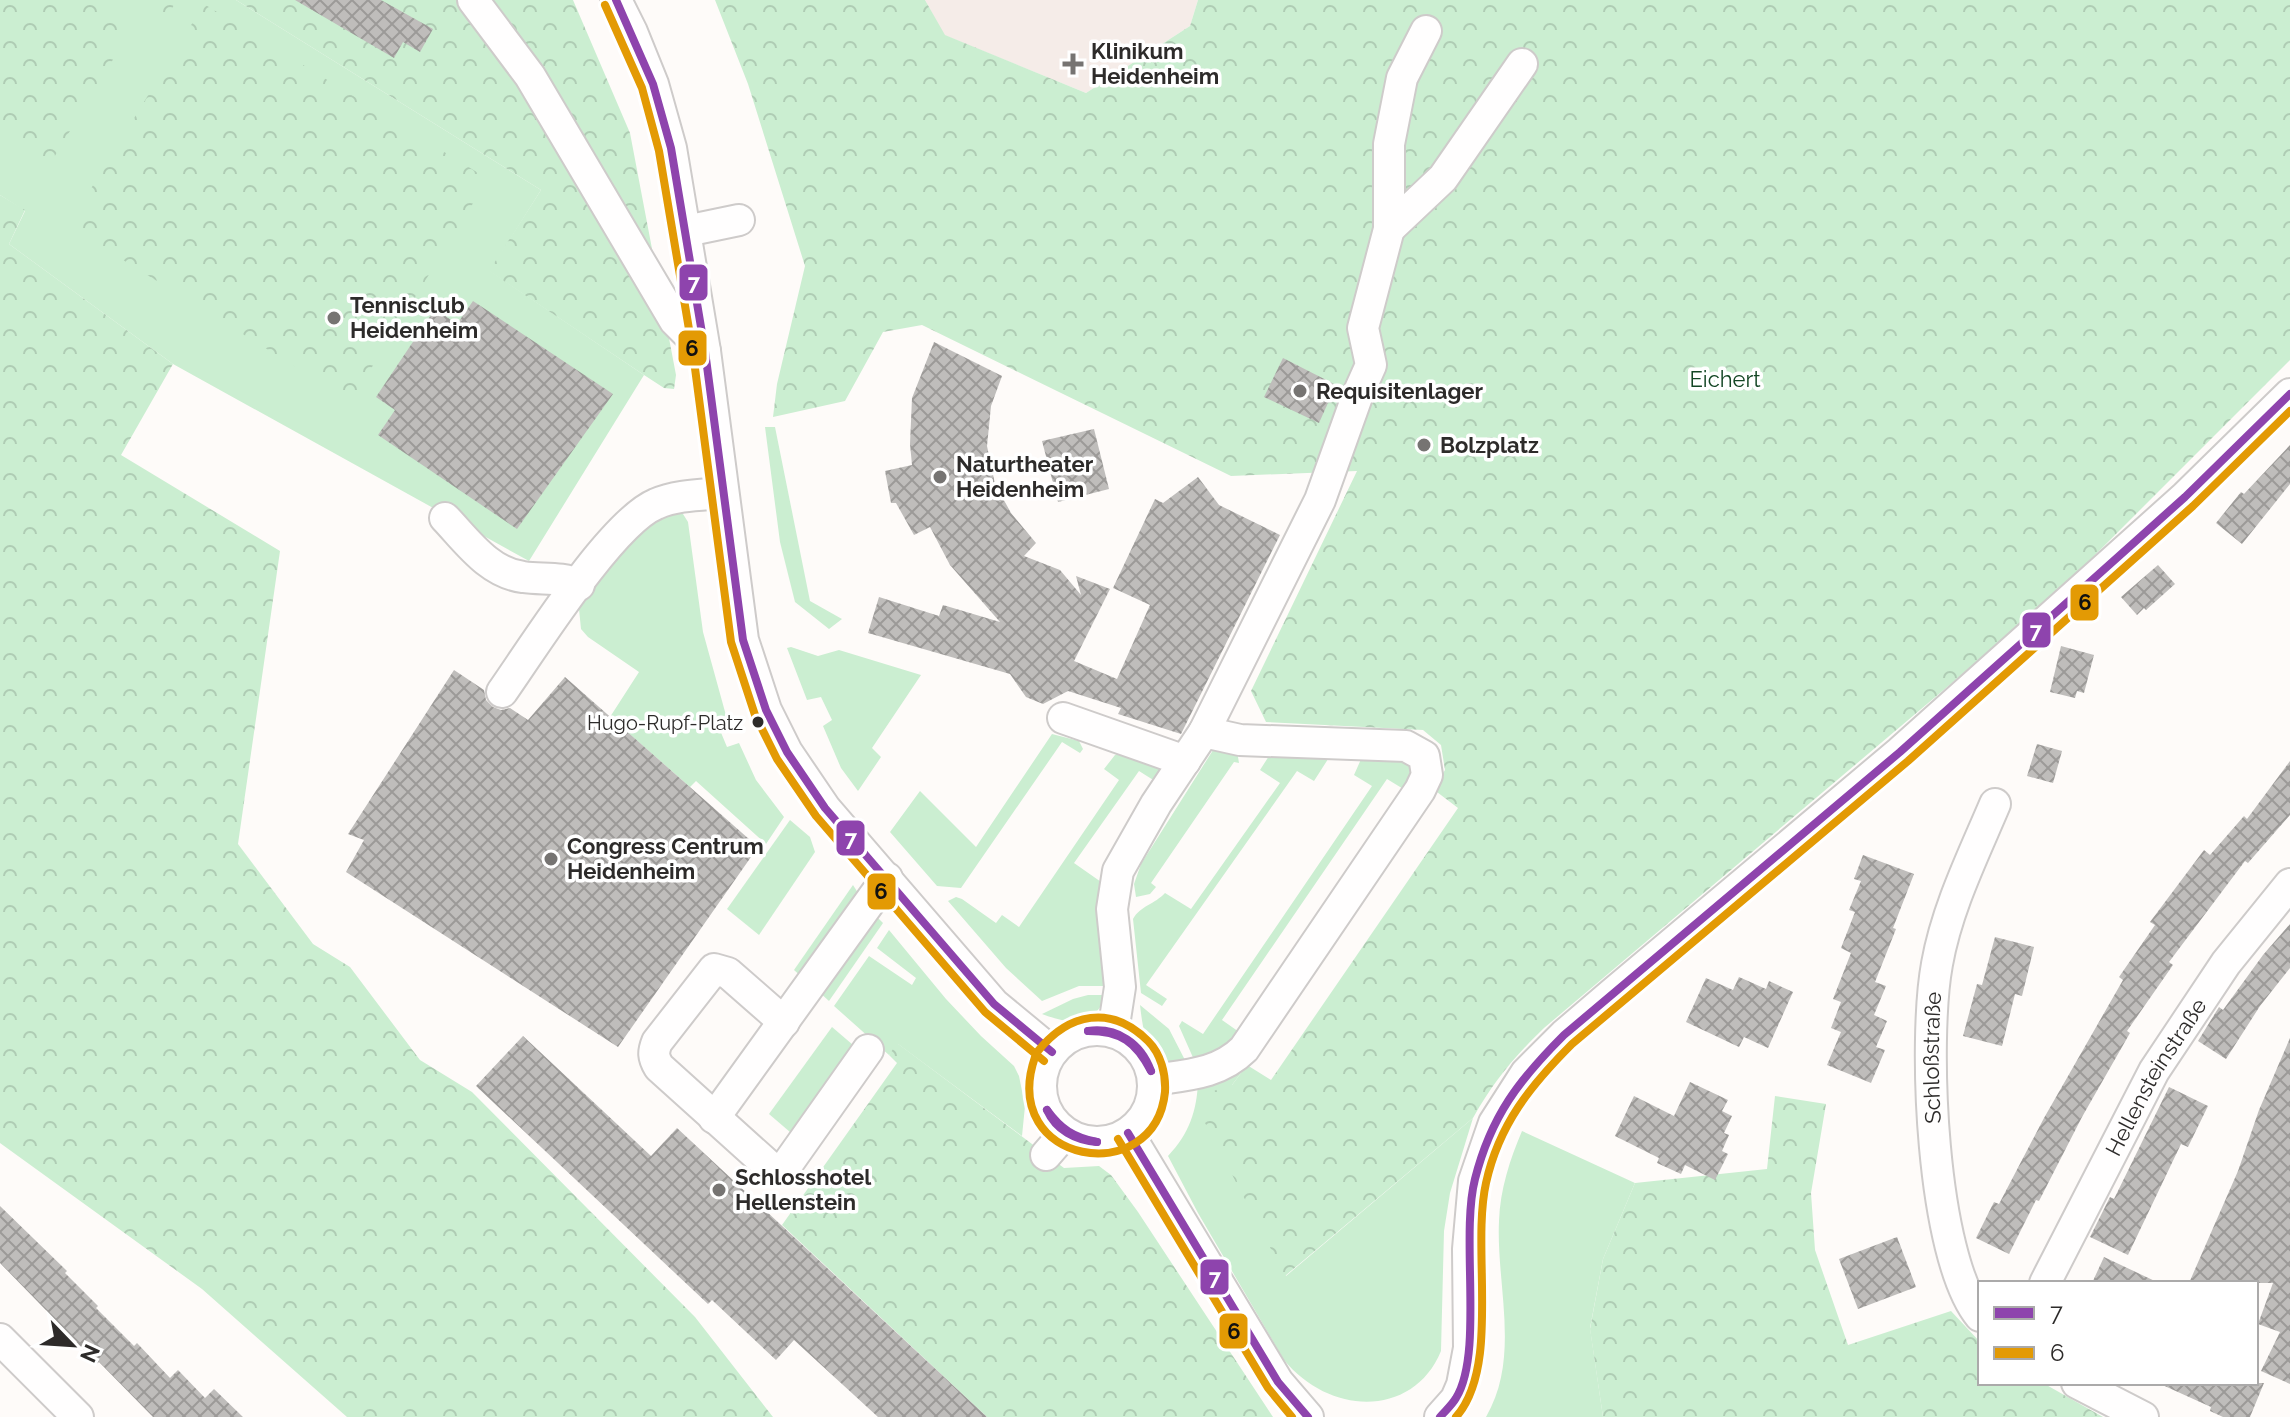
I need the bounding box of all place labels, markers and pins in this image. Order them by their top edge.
place label: Klinikum Heidenheim [1091,38,1219,89]
marker: Klinikum Heidenheim [1062,53,1084,75]
place label: Tennisclub Heidenheim [350,292,478,343]
marker: Tennisclub Heidenheim [325,309,343,327]
place label: Requisitenlager [1316,378,1484,404]
marker: Requisitenlager [1291,382,1309,400]
place label: Bolzplatz [1440,432,1539,458]
marker: Bolzplatz [1415,436,1433,454]
place label: Naturtheater Heidenheim [956,451,1094,502]
marker: Naturtheater Heidenheim [931,468,949,486]
place label: Hugo-Rupf-Platz [587,711,743,735]
marker: Hugo-Rupf-Platz [750,714,766,730]
place label: Congress Centrum Heidenheim [567,833,764,884]
marker: Congress Centrum Heidenheim [542,850,560,868]
place label: Schlosshotel Hellenstein [735,1164,872,1215]
marker: Schlosshotel Hellenstein [710,1181,728,1199]

